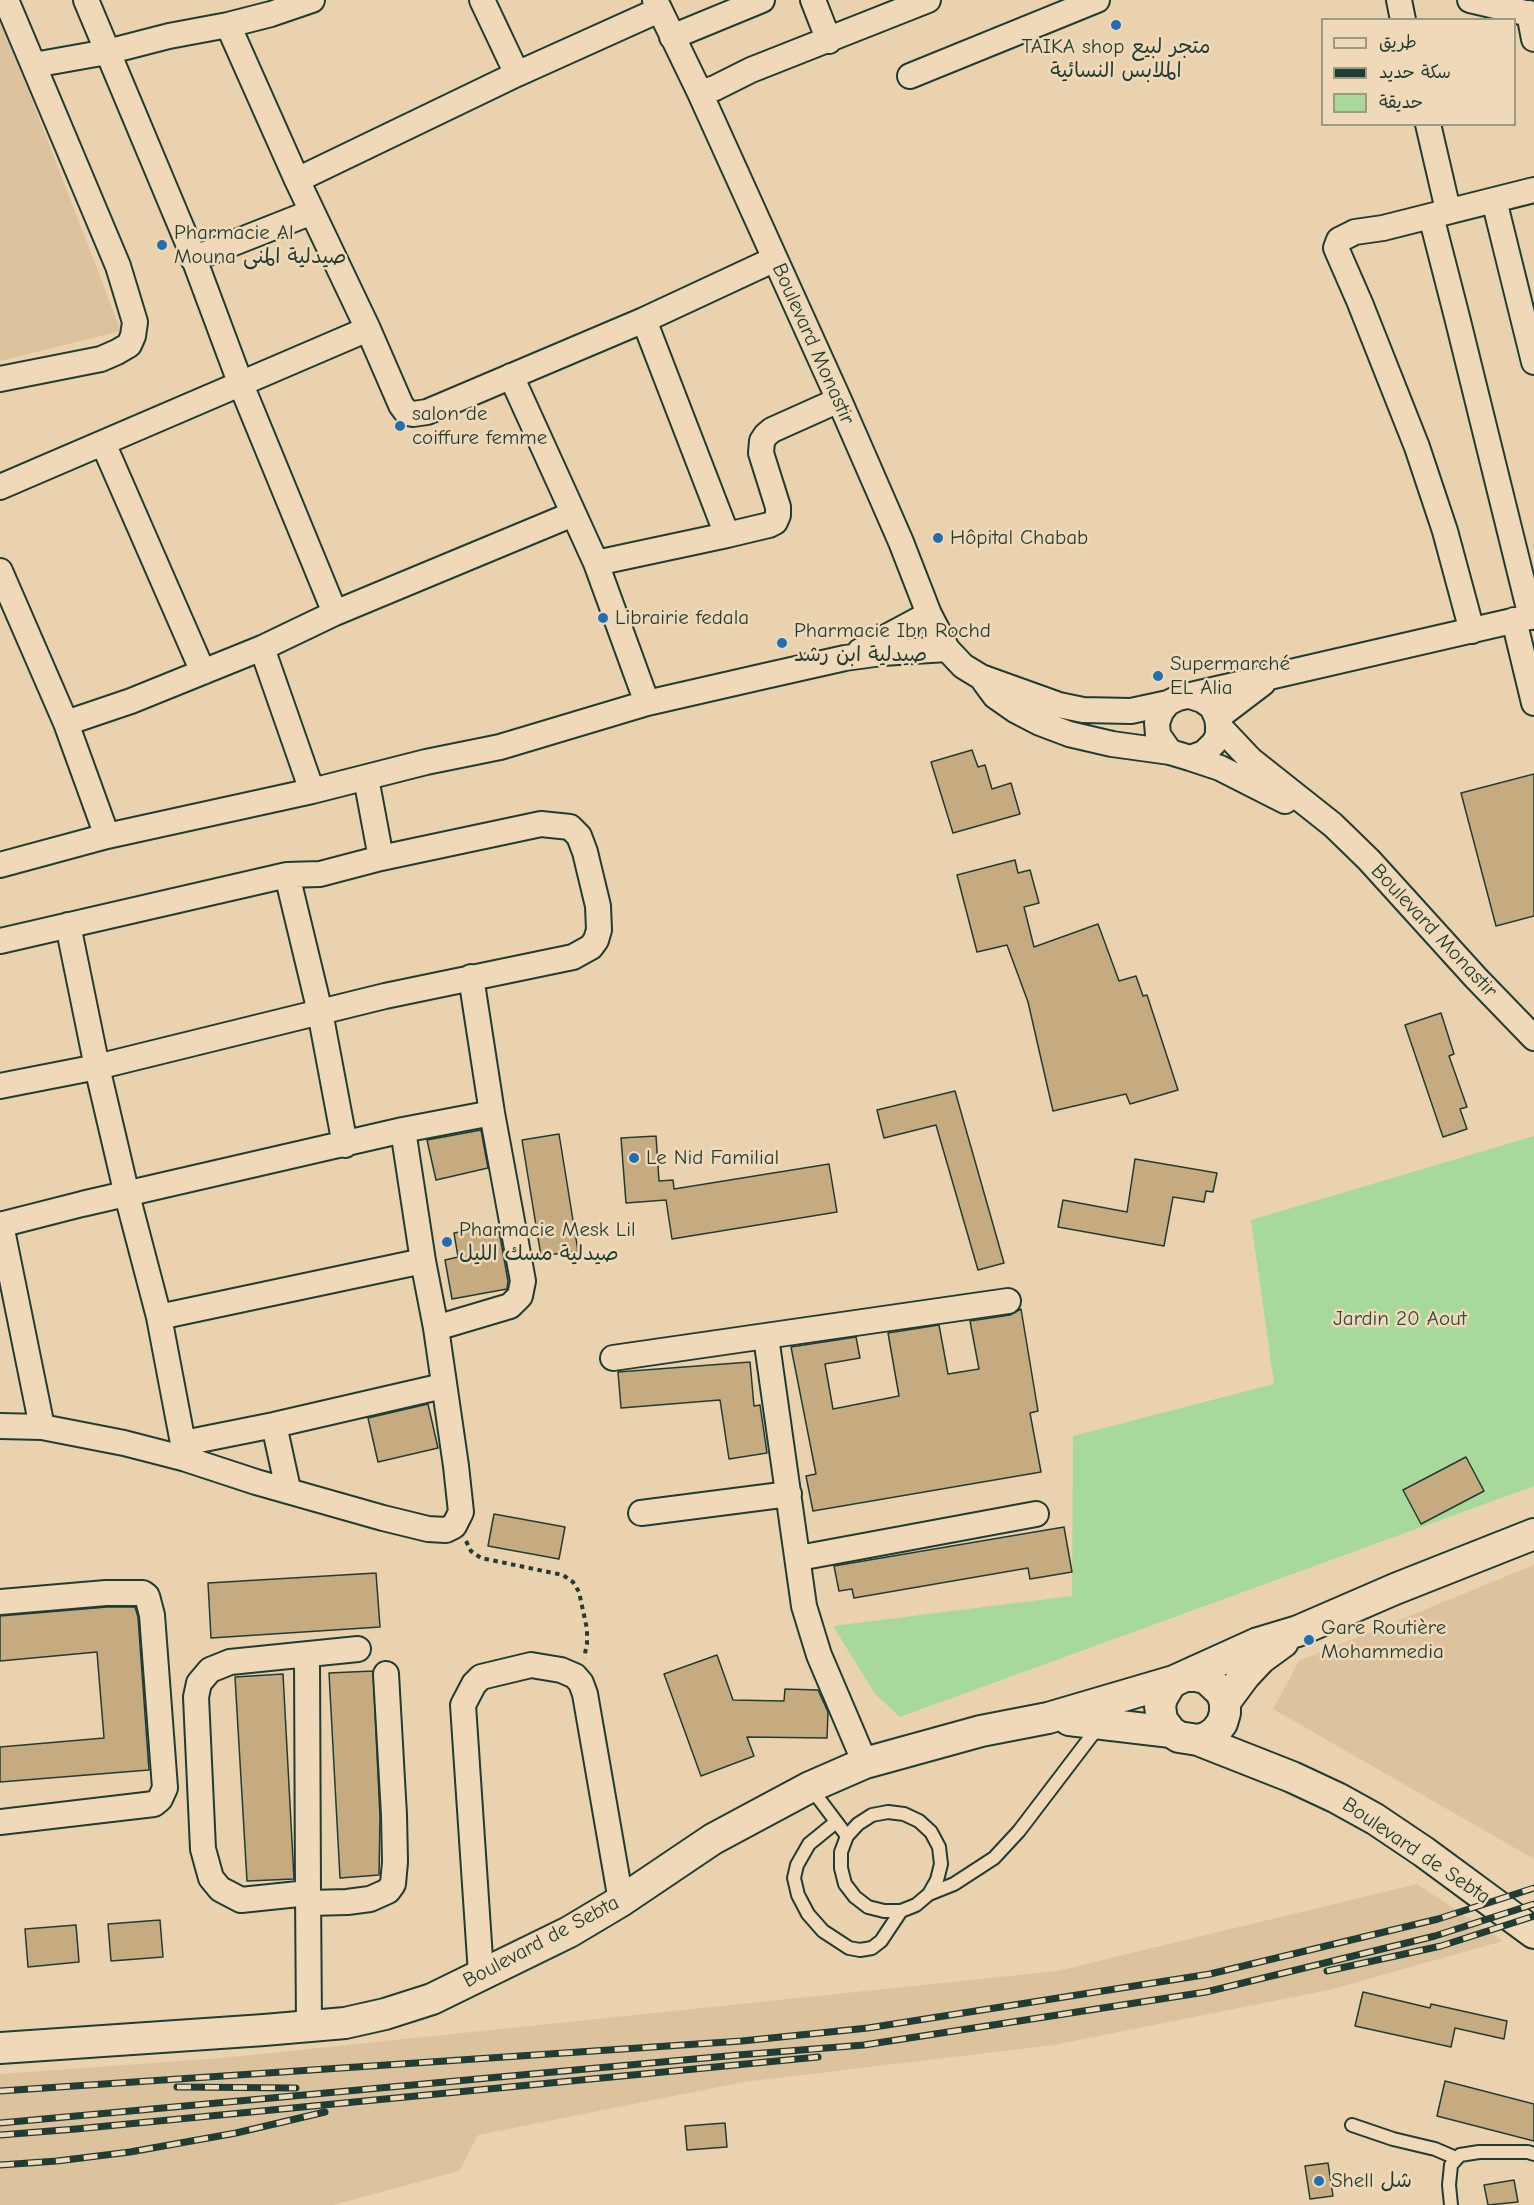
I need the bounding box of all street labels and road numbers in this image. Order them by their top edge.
street label: Boulevard Monastir [766,259,860,429]
street label: Boulevard Monastir [1365,859,1503,1003]
street label: Boulevard de Sebta [1337,1792,1495,1910]
street label: Boulevard de Sebta [459,1890,623,1994]

